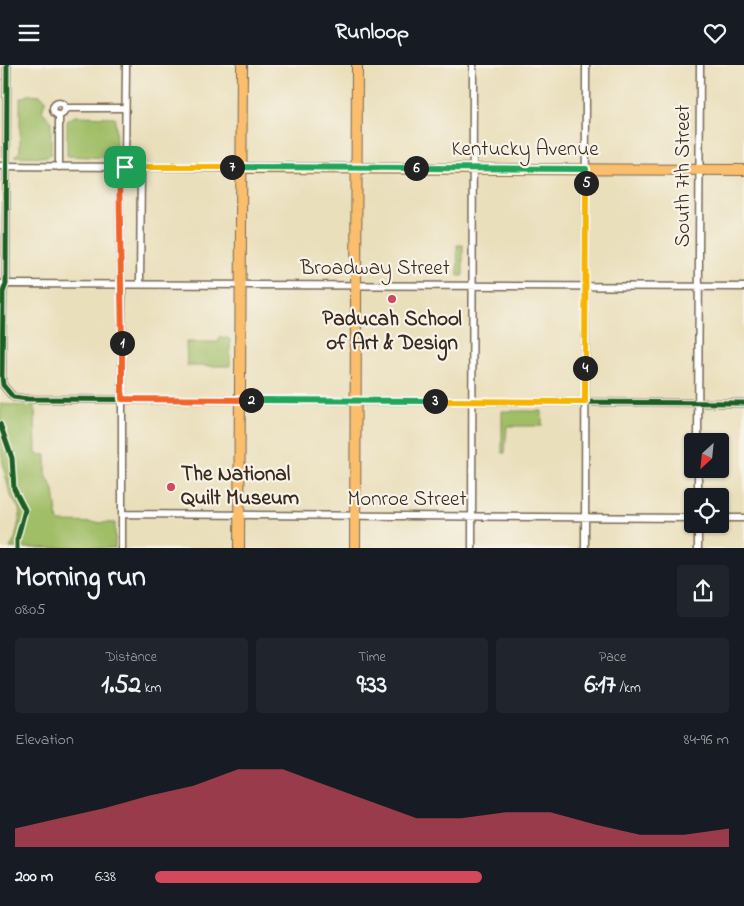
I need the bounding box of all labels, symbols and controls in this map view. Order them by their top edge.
text: Runloop [335,17,409,49]
icon: menu [15,19,43,47]
icon: heart [701,19,729,47]
street label: South 7th Street [669,105,699,247]
street label: Kentucky Avenue [451,135,599,167]
pin [104,146,146,188]
icon: arrive [111,153,139,181]
pin: 7 [220,155,244,179]
pin: 6 [404,155,428,181]
text: 7 [230,157,235,178]
text: 6 [413,158,420,179]
pin: 5 [574,171,598,195]
text: 5 [582,173,591,194]
street label: Broadway Street [299,254,450,286]
marker: Paducah School of Art & Design [386,293,398,305]
place label: Paducah School of Art & Design [322,305,462,361]
pin: 1 [110,331,134,355]
text: 1 [120,333,125,354]
pin: 4 [572,355,598,381]
text: 4 [583,358,588,379]
pin: 2 [238,387,264,413]
pin: 3 [422,389,448,413]
text: 2 [248,390,255,411]
text: 3 [433,391,438,412]
north arrow [684,433,729,477]
map controls [684,433,729,533]
place label: The National Quilt Museum [181,460,299,514]
marker: The National Quilt Museum [165,481,177,493]
street label: Monroe Street [347,485,467,515]
button: locate [684,488,729,533]
text: Morning run [15,558,146,599]
button: share [677,565,729,617]
text: 08:05 [15,598,45,622]
text: Distance [106,647,157,668]
text: Time [358,647,386,668]
text: Pace [599,647,626,668]
text: 1.52 [101,668,141,704]
text: 9:33 [357,668,387,704]
text: 6:17 [585,668,616,704]
text: km [141,678,161,699]
text: /km [616,678,641,699]
text: Elevation [15,728,74,752]
text: 84–96 m [684,728,729,752]
text: 200 m [15,865,53,889]
text: 6:38 [95,865,116,889]

